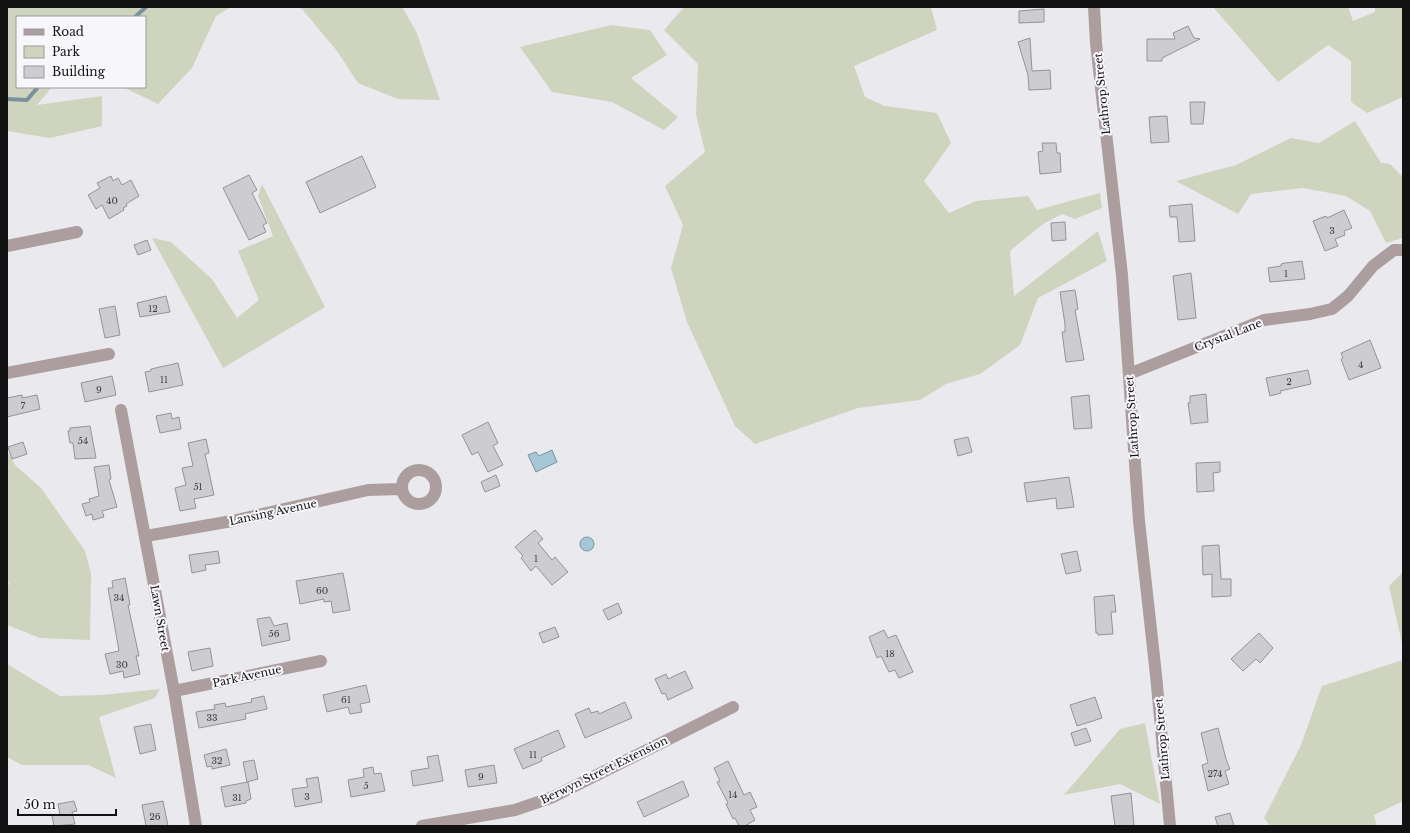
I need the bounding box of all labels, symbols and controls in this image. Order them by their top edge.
legend [16,16,146,88]
text: Road [52,24,84,39]
text: Park [52,44,80,59]
street label: Lathrop Street [1091,52,1113,135]
text: Building [52,64,106,79]
house number: 40 [106,195,118,206]
house number: 3 [1329,225,1335,236]
house number: 1 [1284,268,1288,279]
house number: 12 [148,303,158,314]
street label: Crystal Lane [1192,316,1264,354]
house number: 4 [1358,359,1364,370]
house number: 11 [160,374,168,385]
street label: Lathrop Street [1122,375,1142,458]
house number: 2 [1286,376,1292,387]
house number: 9 [96,384,102,395]
house number: 7 [21,400,26,411]
house number: 54 [78,435,88,446]
house number: 51 [193,481,203,492]
street label: Lansing Avenue [228,496,318,528]
house number: 1 [534,553,538,564]
street label: Lawn Street [147,584,173,653]
house number: 60 [316,585,328,596]
house number: 34 [114,592,124,603]
house number: 56 [269,628,280,639]
house number: 18 [885,648,895,659]
house number: 30 [116,659,128,670]
street label: Park Avenue [211,662,283,690]
house number: 61 [341,694,351,705]
street label: Lathrop Street [1151,697,1173,780]
house number: 33 [206,712,218,723]
street label: Berwyn Street Extension [538,733,670,807]
house number: 11 [529,749,537,760]
house number: 32 [211,755,223,766]
house number: 274 [1207,768,1223,779]
house number: 9 [478,771,484,782]
house number: 5 [363,780,369,791]
house number: 14 [728,789,738,800]
scale bar [18,791,116,817]
house number: 3 [304,791,310,802]
house number: 31 [232,792,242,803]
text: 50 m [24,797,56,812]
house number: 26 [149,811,161,822]

